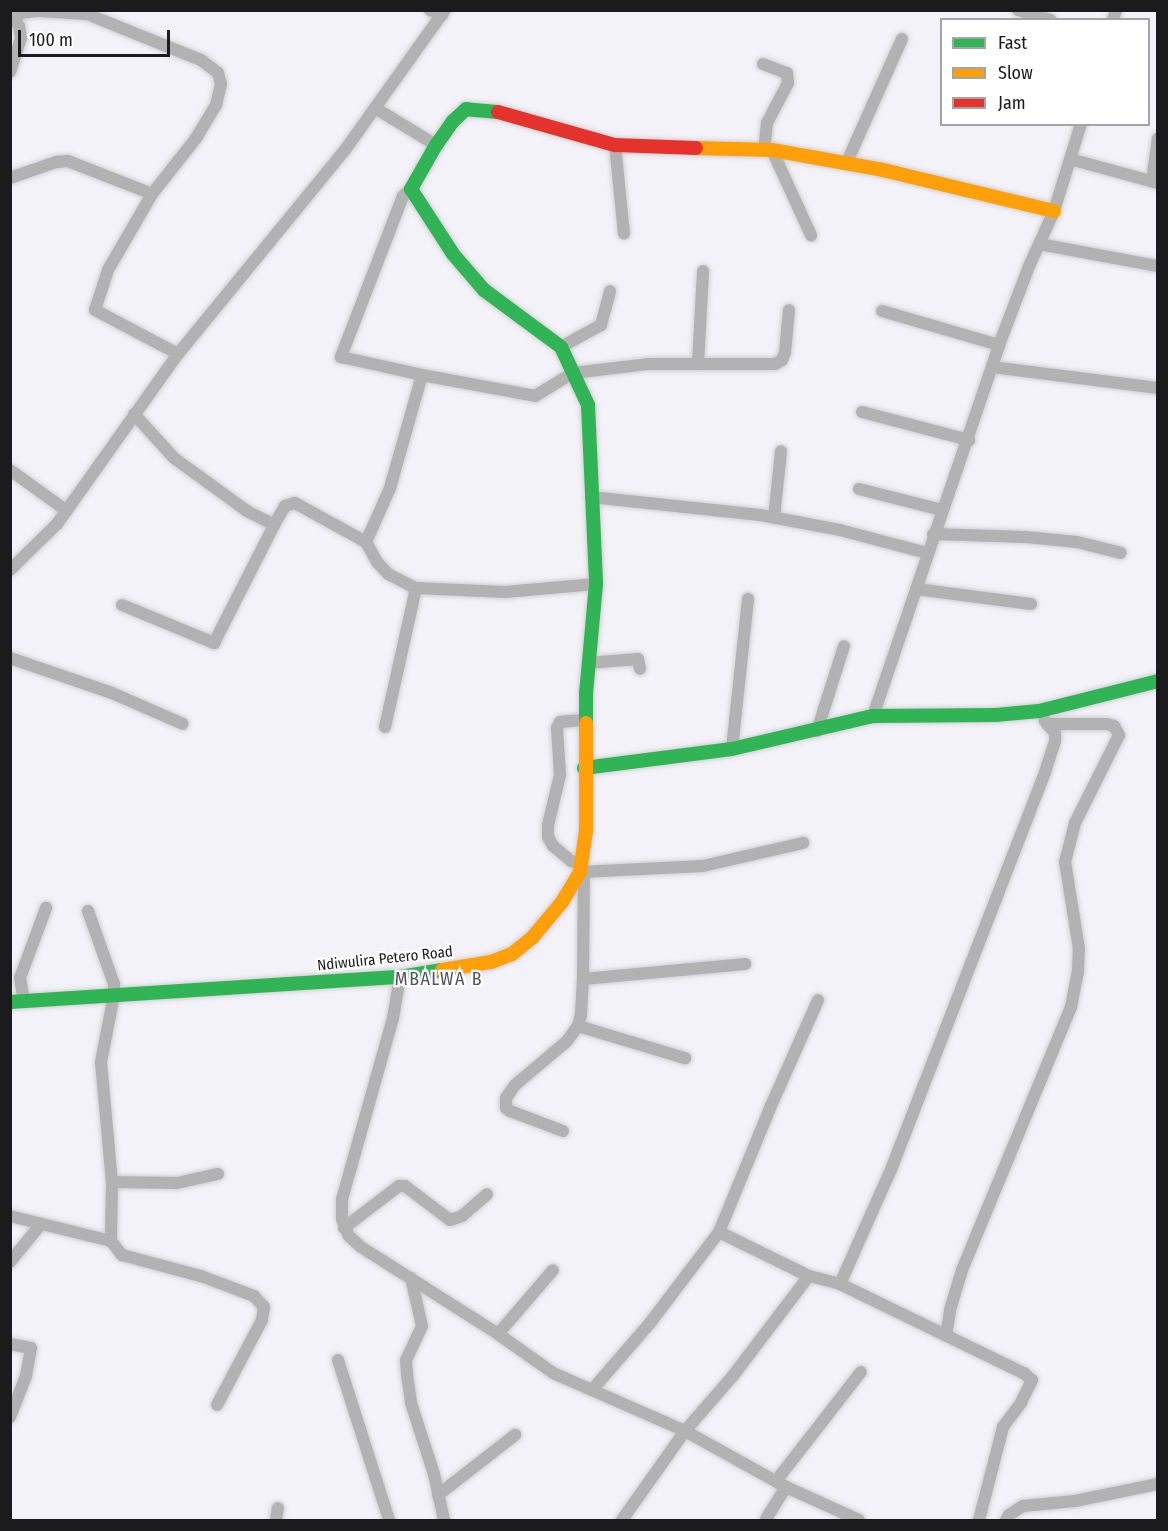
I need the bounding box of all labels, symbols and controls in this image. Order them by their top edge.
scale bar [21,18,172,56]
legend [940,18,1150,126]
text: 100 m [29,29,73,51]
text: Fast [998,32,1027,54]
text: Slow [998,62,1033,84]
text: Jam [998,92,1026,114]
street label: Ndiwulira Petero Road [316,943,454,975]
district label: MBALWA B [395,968,483,990]

